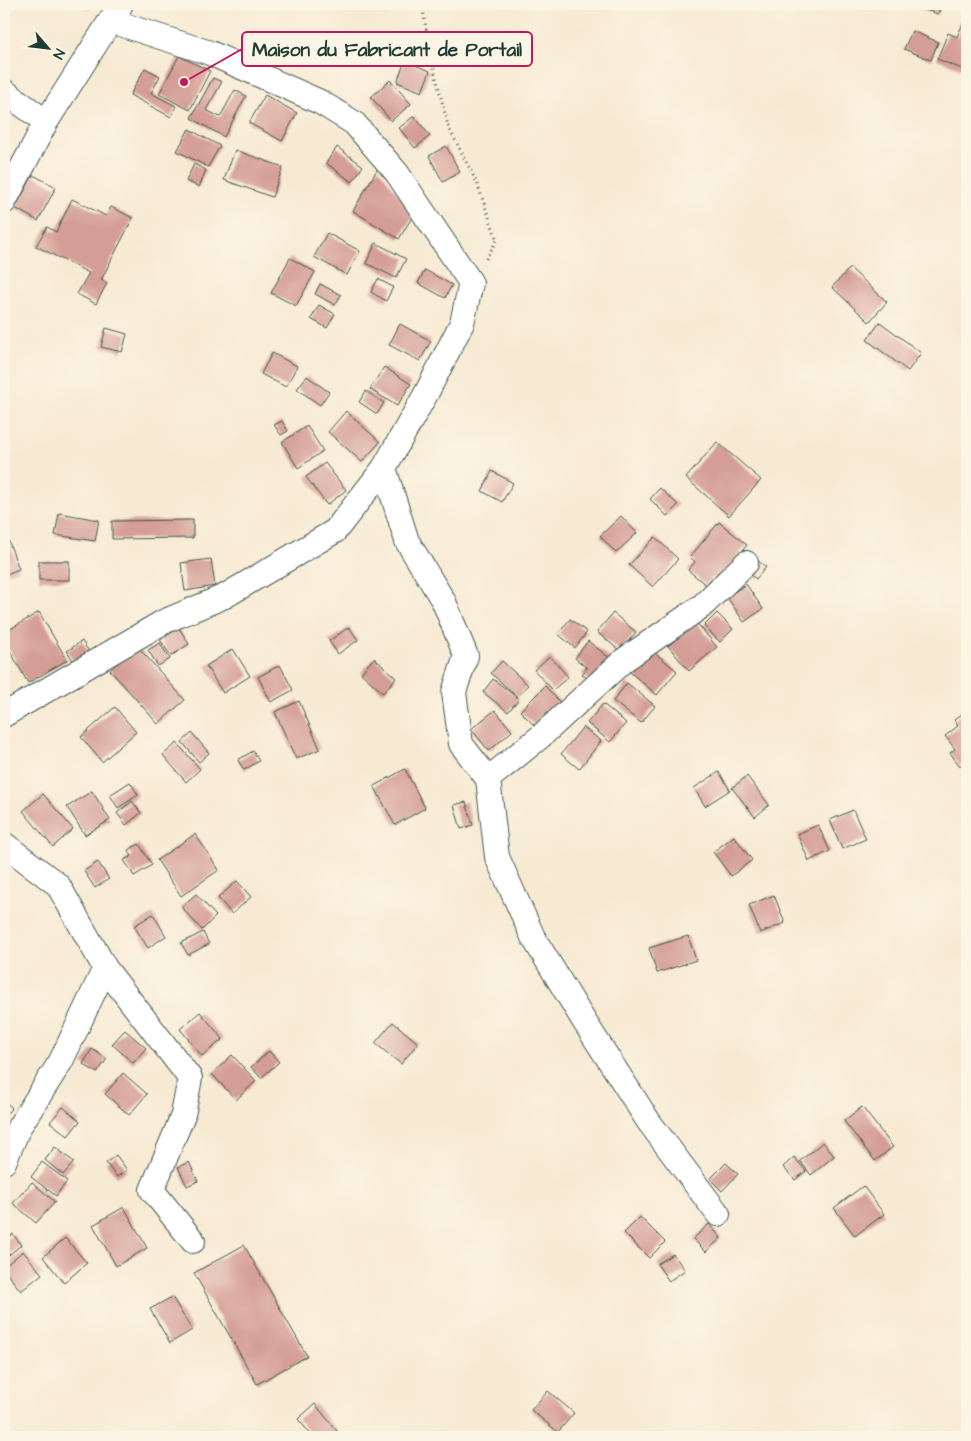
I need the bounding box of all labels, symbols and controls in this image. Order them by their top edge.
north arrow [22,22,72,72]
callout: Maison du Fabricant de Portail [242,32,532,66]
text: Maison du Fabricant de Portail [252,37,522,64]
text: N [48,45,69,62]

